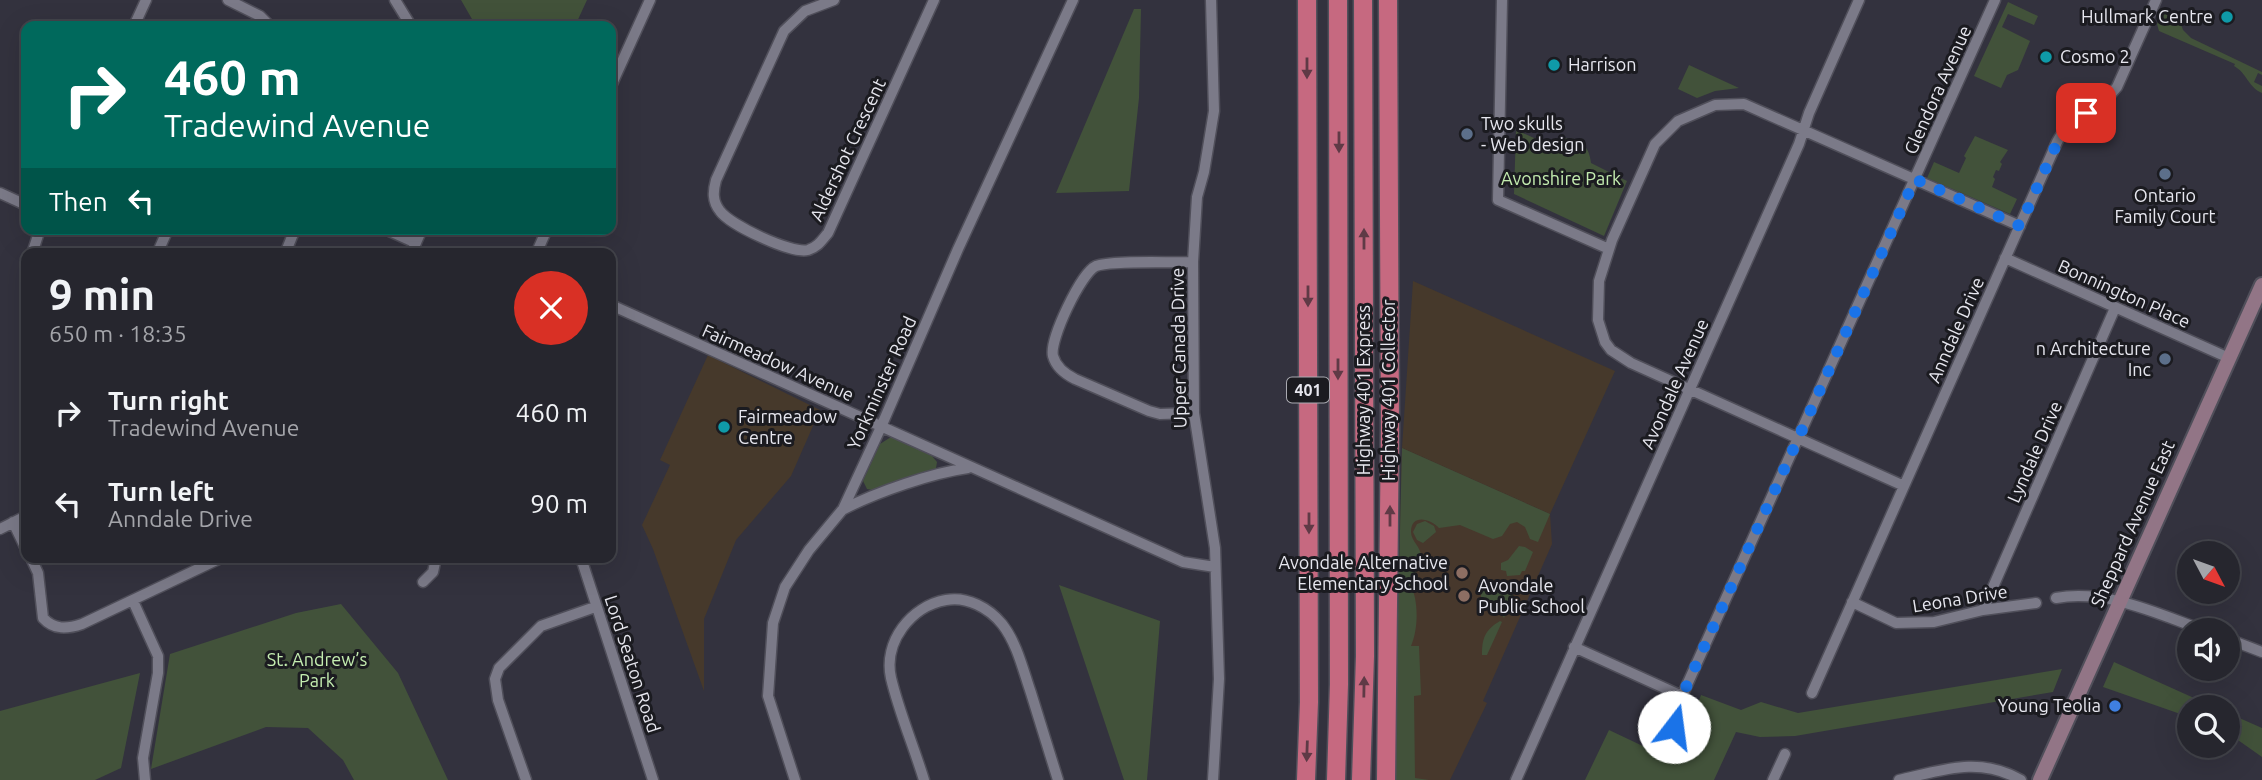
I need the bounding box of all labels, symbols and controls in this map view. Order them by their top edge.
place label: Hullmark Centre [2081,6,2213,26]
marker: Hullmark Centre [2219,9,2235,25]
street label: Glendora Avenue [1900,22,1974,157]
place label: Cosmo 2 [2060,46,2130,66]
icon: right [49,49,140,140]
text: 460 m [164,49,301,104]
marker: Cosmo 2 [2038,49,2054,65]
place label: Harrison [1568,54,1636,74]
one-way arrow [1301,57,1313,79]
marker: Harrison [1546,57,1562,73]
street label: Aldershot Crescent [805,75,889,224]
pin [2056,83,2116,143]
icon: arrive [2067,94,2105,132]
text: Tradewind Avenue [164,107,430,143]
place label: Two skulls - Web design [1481,113,1585,154]
marker: Two skulls - Web design [1459,126,1475,142]
one-way arrow [1333,131,1345,153]
marker: Ontario Family Court [2157,166,2173,182]
park label: Avonshire Park [1501,168,1621,188]
icon: left [122,182,160,220]
place label: Ontario Family Court [2114,185,2216,226]
text: Then [49,187,108,216]
one-way arrow [1358,228,1370,250]
street label: Bonnington Place [2055,255,2194,331]
street label: Upper Canada Drive [1167,268,1189,428]
text: 9 min [49,271,155,318]
button: close [514,271,588,345]
street label: Anndale Drive [1923,274,1987,385]
one-way arrow [1302,285,1314,307]
street label: Highway 401 Collector [1378,299,1398,481]
street label: Highway 401 Express [1353,305,1373,475]
street label: Yorkminster Road [843,313,919,452]
street label: Avondale Avenue [1636,315,1712,452]
street label: Fairmeadow Avenue [700,320,857,405]
text: 650 m · 18:35 [49,321,187,346]
place label: n Architecture Inc [2036,338,2151,379]
marker: n Architecture Inc [2157,351,2173,367]
one-way arrow [1332,358,1344,380]
road number: 401 [1287,378,1329,402]
text: Turn right [108,386,229,415]
icon: right [49,394,87,432]
text: 460 m [516,398,588,427]
street label: Lyndale Drive [2003,398,2065,505]
place label: Fairmeadow Centre [738,406,837,447]
text: Tradewind Avenue [108,415,299,440]
marker: Fairmeadow Centre [716,419,732,435]
street label: Sheppard Avenue East [2086,437,2178,610]
text: Turn left [108,477,214,506]
icon: left [49,485,87,523]
text: 90 m [530,489,588,518]
one-way arrow [1384,505,1395,527]
text: Anndale Drive [108,506,253,531]
one-way arrow [1303,512,1315,534]
north arrow [2177,541,2240,604]
map controls [2177,541,2240,758]
place label: Avondale Alternative Elementary School [1279,552,1448,593]
marker: Avondale Alternative Elementary School [1454,565,1470,581]
place label: Avondale Public School [1478,575,1585,616]
street label: Leona Drive [1911,581,2009,615]
marker: Avondale Public School [1456,588,1472,604]
street label: Lord Seaton Road [601,592,665,735]
button: sound [2177,618,2240,681]
park label: St. Andrew’s Park [267,649,367,690]
one-way arrow [1358,676,1370,698]
position arrow [1637,690,1711,764]
place label: Young Teolia [1998,695,2101,715]
button: search [2177,695,2240,758]
marker: Young Teolia [2107,698,2123,714]
one-way arrow [1302,740,1313,762]

